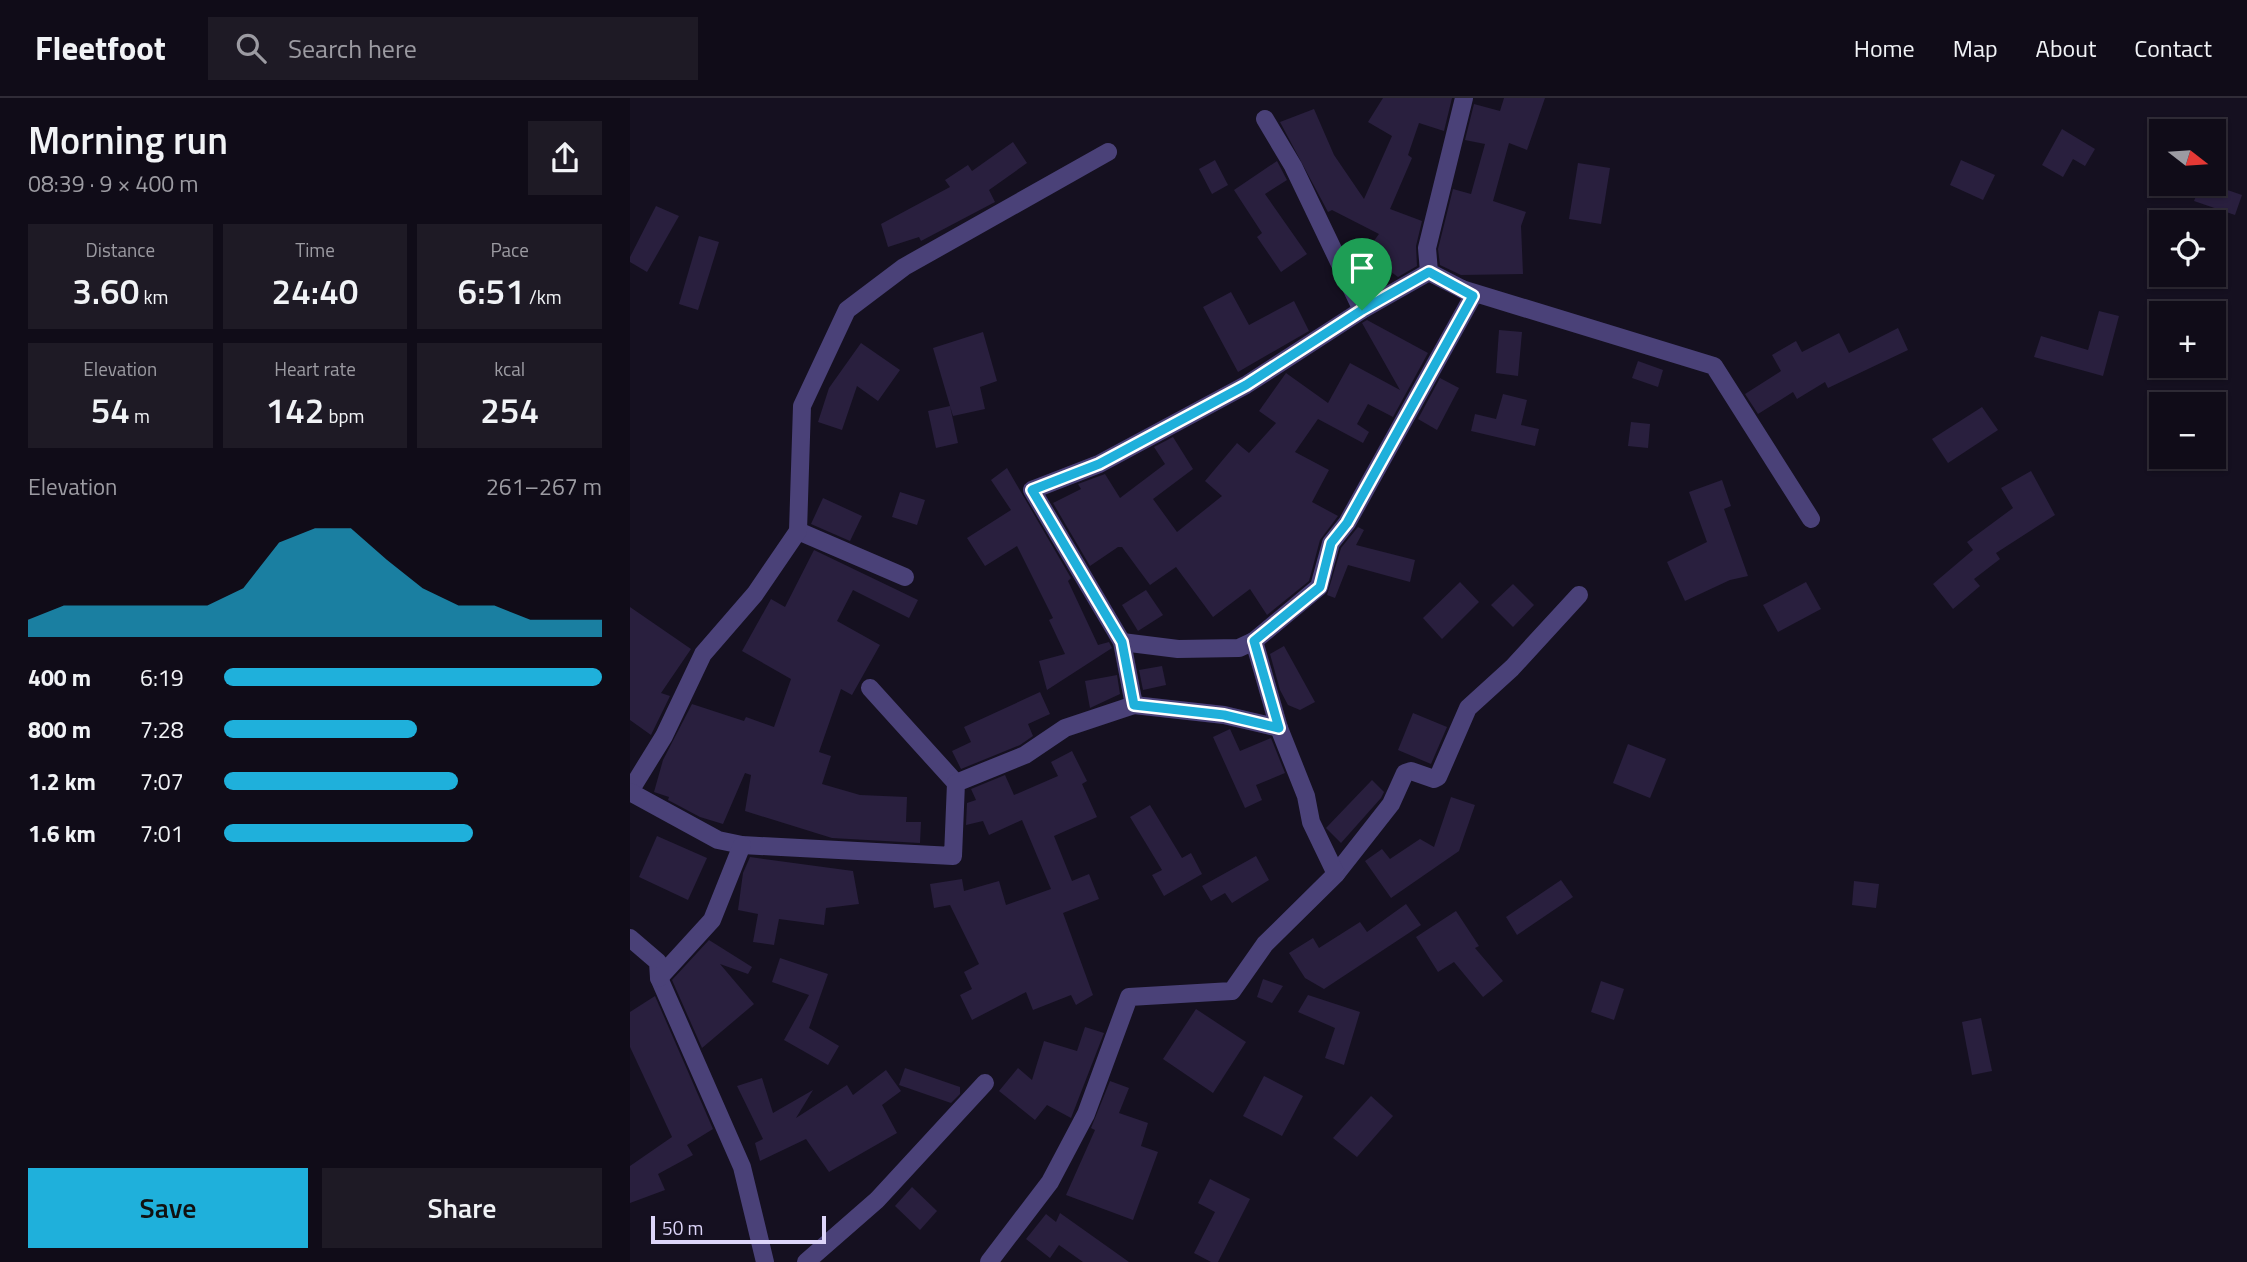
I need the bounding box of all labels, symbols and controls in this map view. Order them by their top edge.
search box [208,17,698,80]
text: Fleetfoot [35,23,166,73]
icon: search [232,29,270,67]
text: Search here [288,29,417,68]
text: Home [1854,30,1915,66]
text: Map [1953,30,1998,66]
text: About [2036,30,2096,66]
text: Contact [2134,30,2212,66]
text: Morning run [28,111,228,169]
north arrow [2149,119,2226,196]
map controls [2149,119,2226,469]
button: share [528,121,602,195]
text: 08:39 · 9 × 400 m [28,166,198,201]
button: locate [2149,210,2226,287]
text: Distance [86,235,155,264]
text: Time [295,235,335,264]
text: Pace [490,235,529,264]
pin [1332,238,1392,310]
icon: arrive [1343,249,1381,287]
text: 3.60 [72,264,139,318]
text: 24:40 [272,264,358,318]
text: 6:51 [458,264,525,318]
text: km [139,282,169,311]
text: /km [525,282,562,311]
button: + [2149,301,2226,378]
text: Elevation [83,354,157,383]
text: Heart rate [274,354,356,383]
text: kcal [494,354,525,383]
text: 54 [91,383,130,437]
text: 142 [266,383,324,437]
text: 254 [480,383,539,437]
button: − [2149,392,2226,469]
text: m [130,401,150,430]
text: bpm [324,401,364,430]
text: Elevation [28,469,117,504]
text: 261–267 m [486,469,602,504]
text: 400 m [28,660,91,695]
text: 6:19 [140,660,184,695]
text: 800 m [28,712,91,747]
text: 7:28 [140,712,184,747]
text: 1.2 km [28,764,96,799]
text: 7:07 [140,764,184,799]
text: 1.6 km [28,816,96,851]
text: 7:01 [140,816,184,851]
button: Save [28,1168,308,1248]
button: Share [322,1168,602,1248]
scale bar [651,1213,826,1245]
text: 50 m [662,1213,703,1242]

